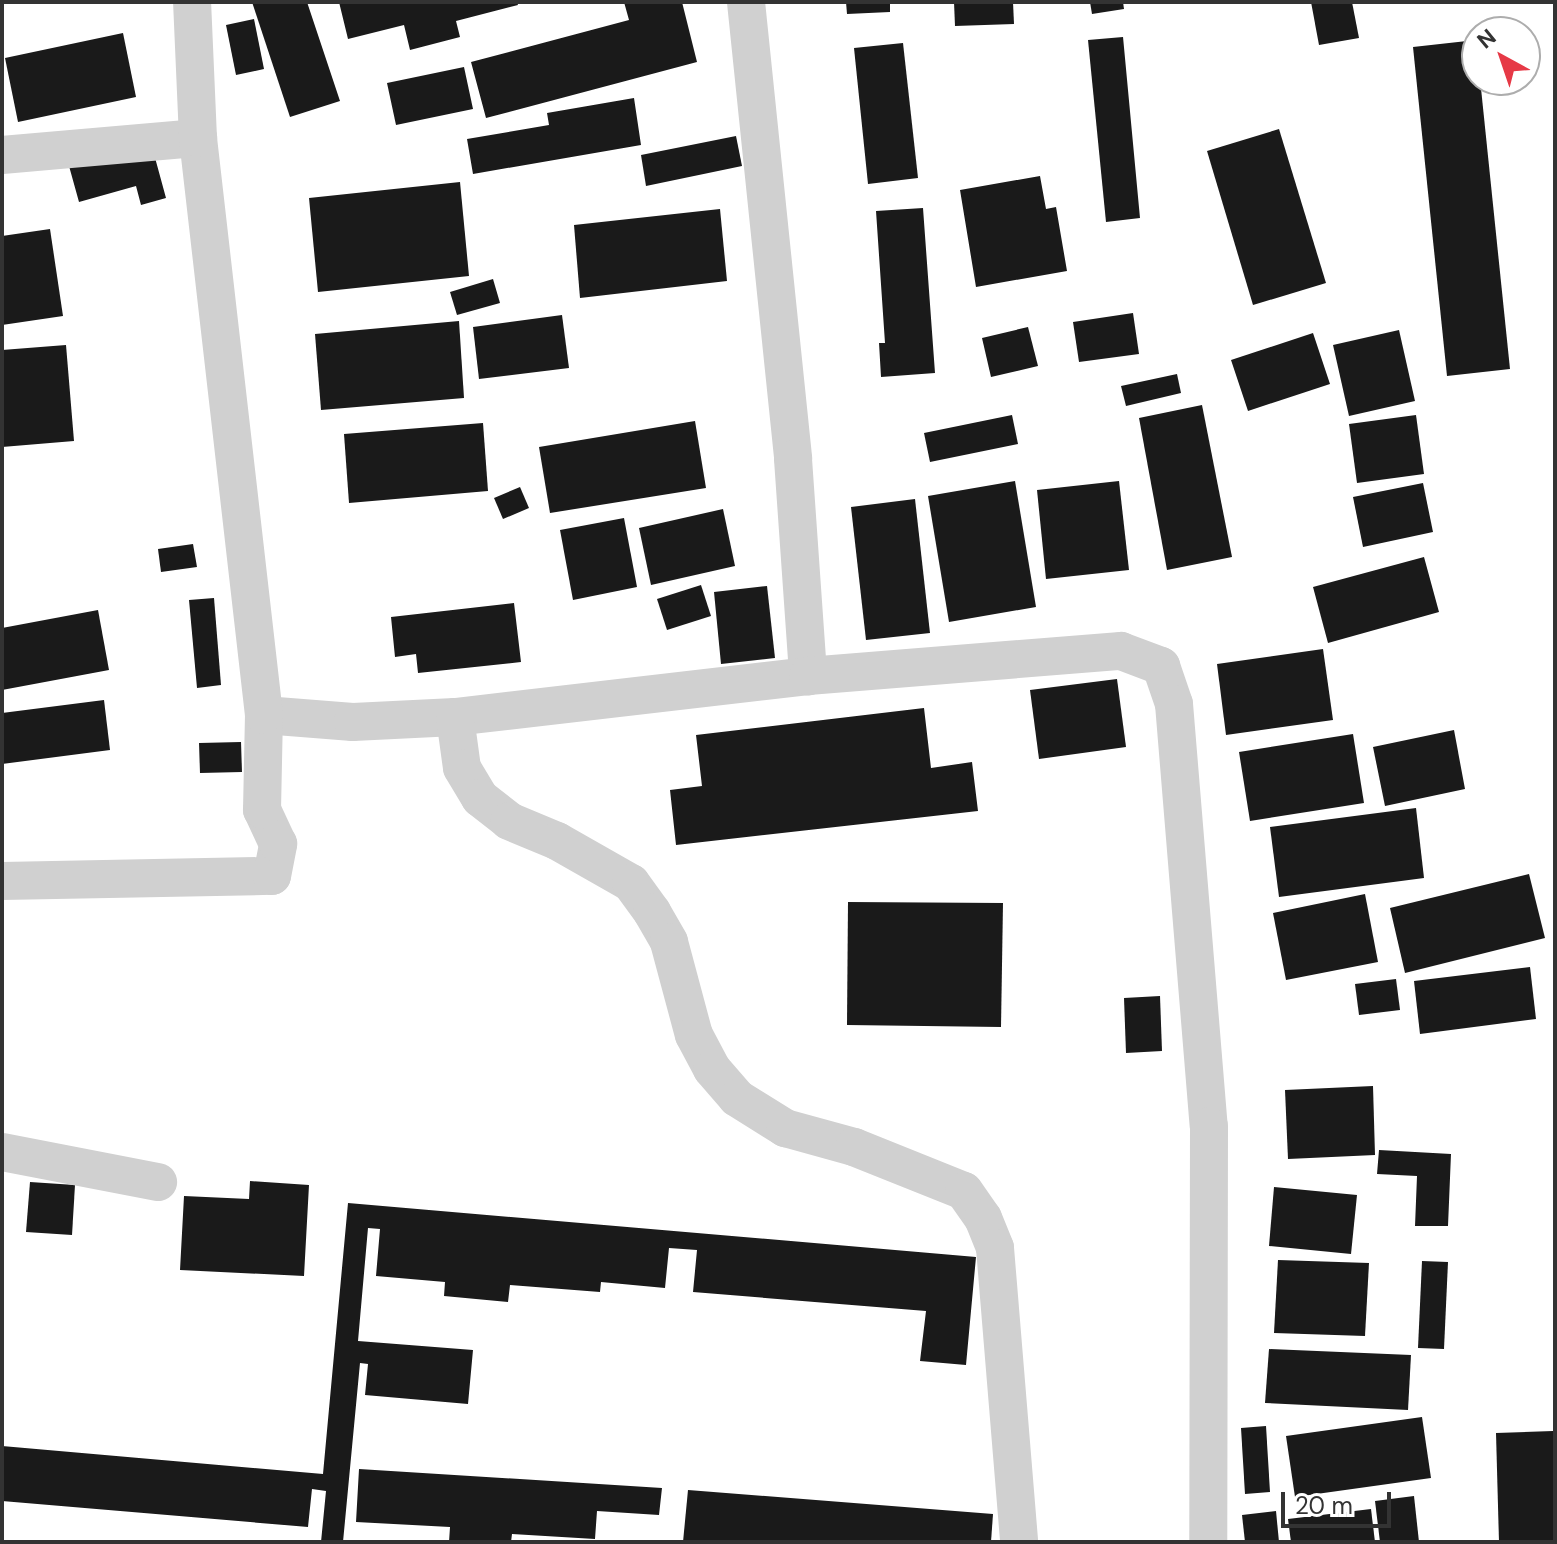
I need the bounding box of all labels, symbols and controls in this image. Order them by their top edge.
north arrow [1461,16,1541,96]
text: N [1471,23,1502,55]
scale bar [1285,1476,1395,1526]
text: 20 m [1295,1490,1353,1521]

